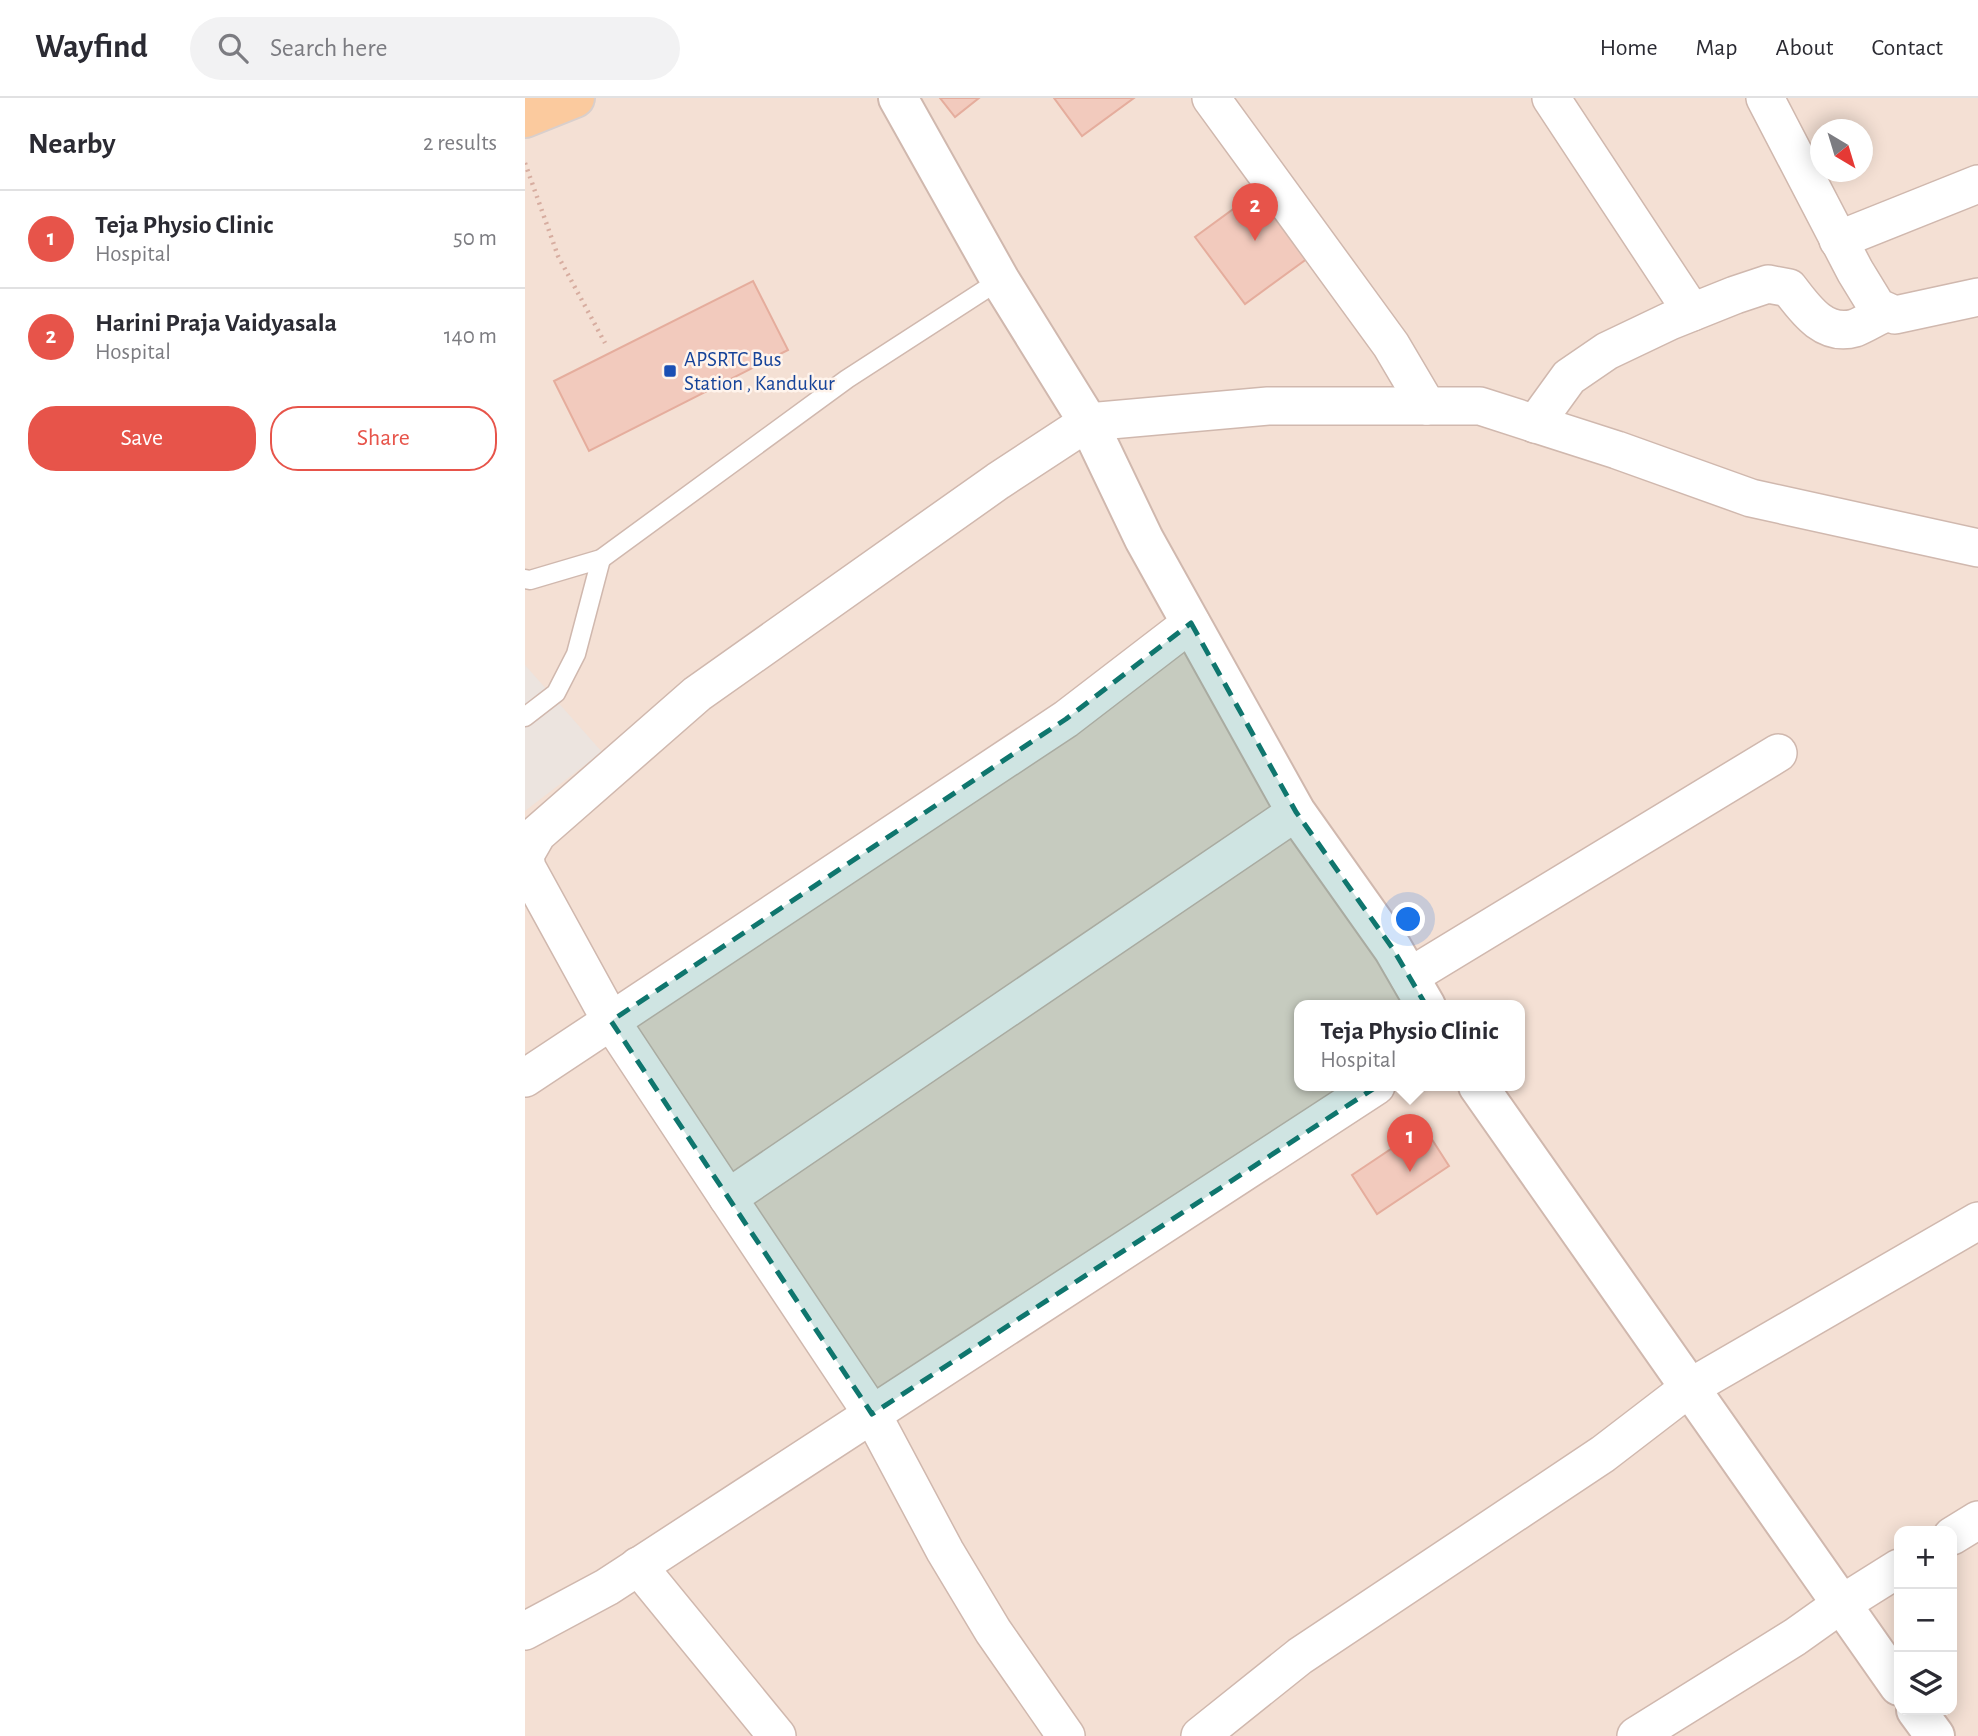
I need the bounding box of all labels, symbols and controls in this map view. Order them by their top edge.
search box [190,17,680,80]
icon: search [214,29,252,67]
text: Wayfind [35,31,148,64]
text: Search here [270,35,387,61]
text: Home [1600,36,1658,60]
text: Map [1696,36,1738,60]
text: About [1776,36,1833,60]
text: Contact [1871,36,1943,60]
north arrow [1810,119,1873,182]
text: Nearby [28,129,116,159]
text: 2 results [423,132,497,155]
pin: 2 [1232,183,1278,241]
text: Teja Physio Clinic [95,212,273,238]
text: 1 [47,227,55,250]
text: 50 m [453,227,497,250]
text: Hospital [95,243,171,266]
text: Harini Praja Vaidyasala [95,310,337,336]
text: 2 [46,325,56,348]
text: 140 m [444,325,497,348]
text: Hospital [95,341,171,364]
place label: APSRTC Bus Station , Kandukur [684,349,835,394]
marker: APSRTC Bus Station , Kandukur [662,363,678,379]
button: Save [28,406,256,471]
button: Share [270,406,497,471]
your location [1391,902,1425,936]
popup [1294,1000,1525,1091]
text: Teja Physio Clinic [1320,1018,1499,1044]
text: Hospital [1320,1049,1396,1072]
pin: 1 [1387,1114,1433,1172]
map controls [1894,1526,1957,1715]
button: + [1894,1526,1957,1589]
button: − [1894,1589,1957,1652]
button: layers [1894,1652,1957,1715]

